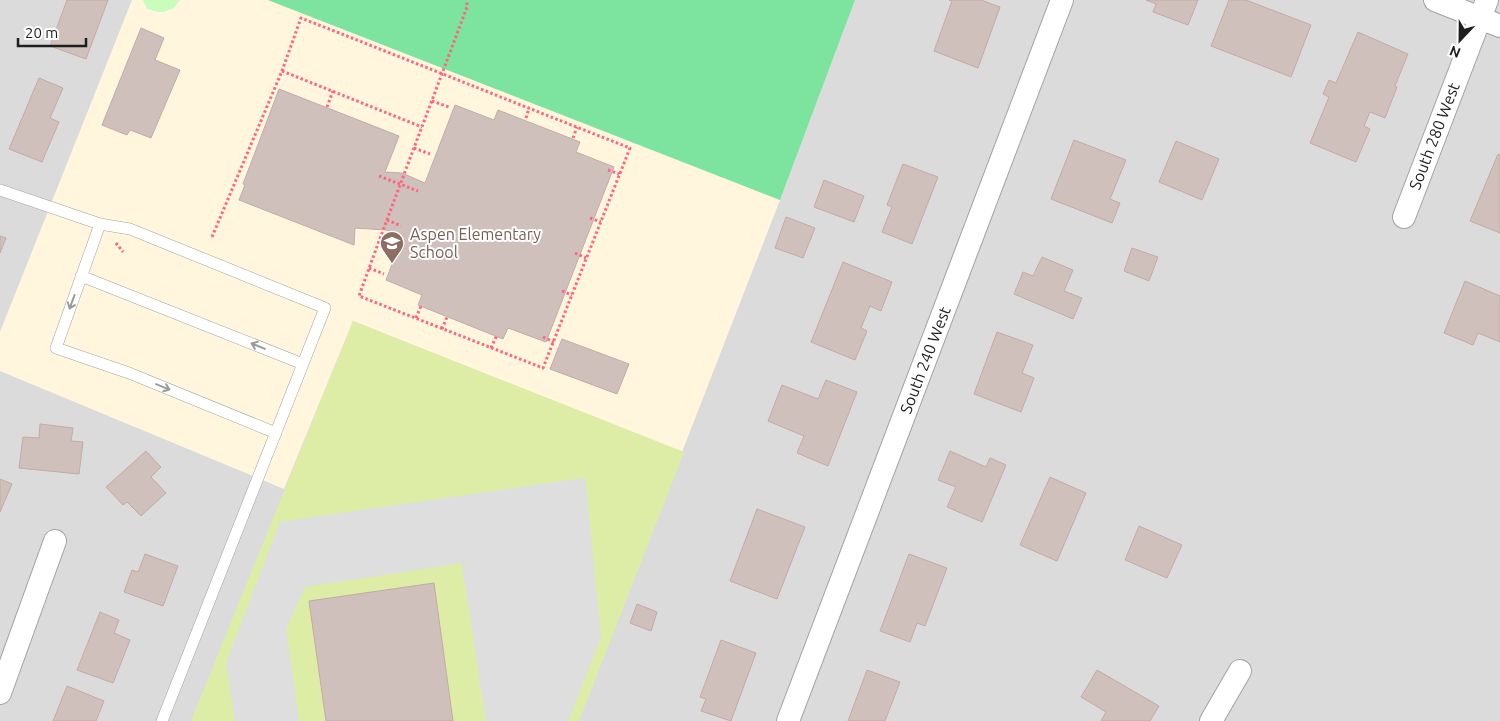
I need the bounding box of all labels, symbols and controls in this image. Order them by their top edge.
scale bar [18,15,85,47]
north arrow [1435,15,1485,65]
text: 20 m [25,24,58,41]
text: N [1447,43,1463,61]
street label: South 280 West [1405,79,1463,192]
place label: Aspen Elementary School [410,225,541,261]
school or university icon: Aspen Elementary School [379,230,405,264]
one-way arrow [67,294,76,310]
street label: South 240 West [896,303,954,416]
one-way arrow [251,341,266,350]
one-way arrow [155,382,170,392]

